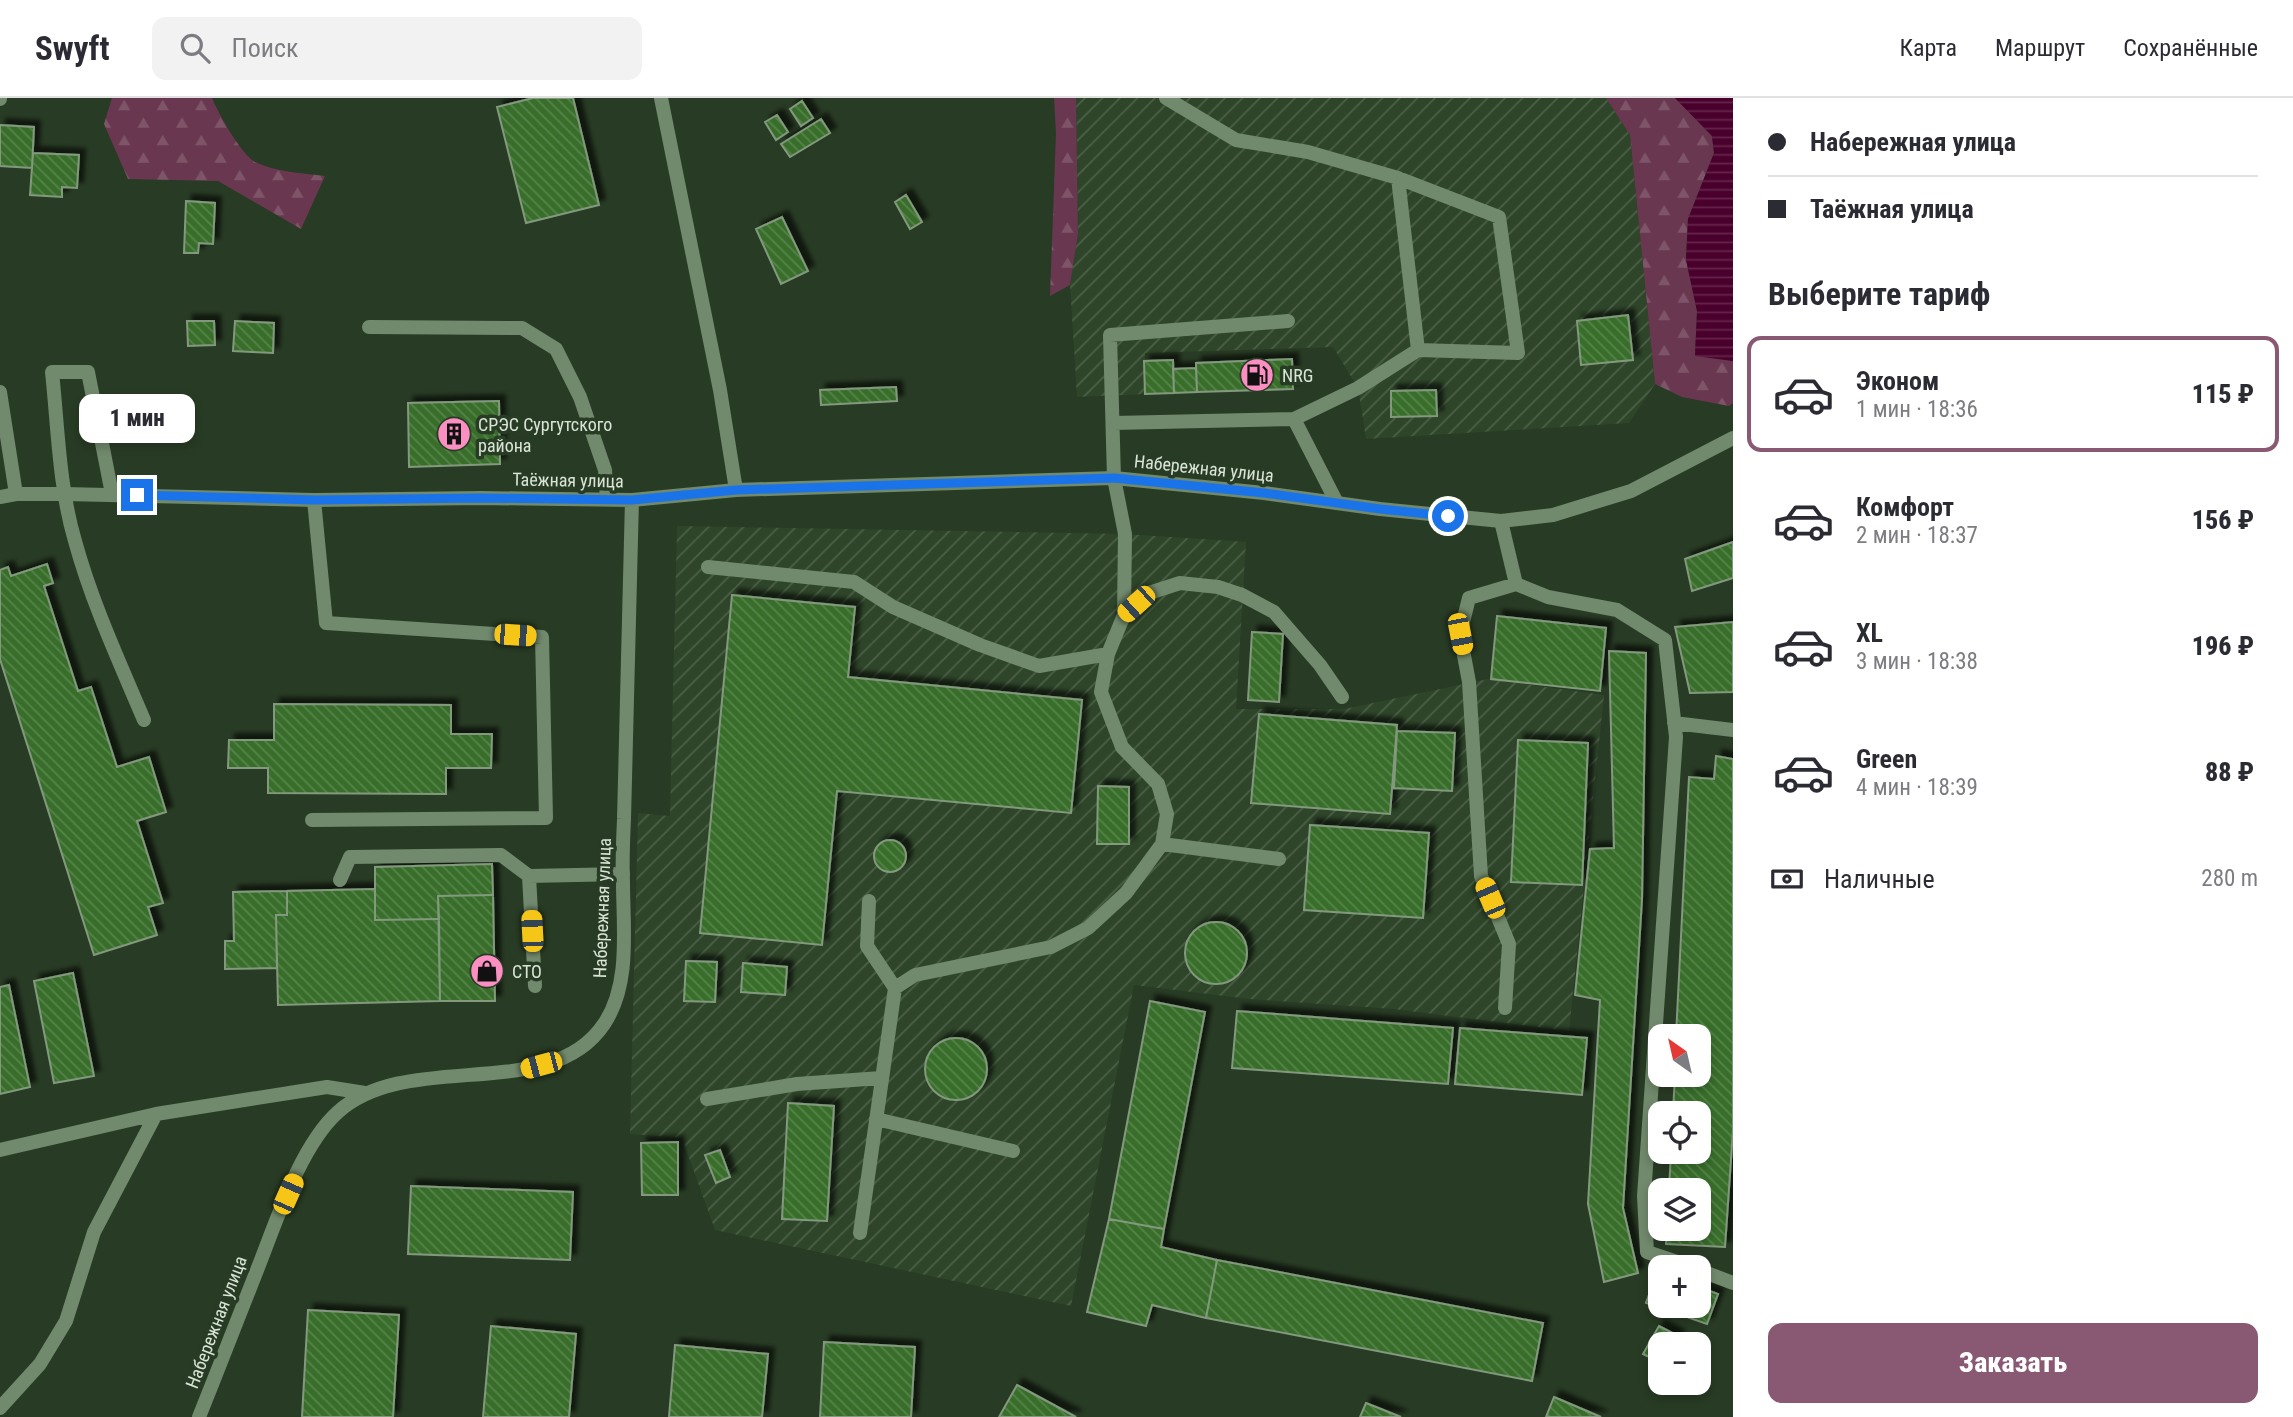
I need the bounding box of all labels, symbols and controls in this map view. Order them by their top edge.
search box [152,17,642,80]
text: Swyft [35,29,110,68]
icon: search [176,29,214,67]
text: Поиск [232,33,298,63]
text: Карта [1900,34,1957,62]
text: Маршрут [1995,34,2085,62]
text: Сохранённые [2123,34,2258,62]
text: Набережная улица [1810,127,2016,157]
text: Таёжная улица [1810,194,1974,224]
text: Выберите тариф [1768,275,1990,313]
fuel station icon: NRG [1238,356,1276,394]
icon: car [1772,363,1835,426]
place label: NRG [1282,365,1313,386]
text: Эконом [1856,366,1939,396]
text: 115 ₽ [2192,379,2254,409]
callout: 1 мин [79,394,195,442]
text: 1 мин · 18:36 [1856,396,1978,423]
text: 1 мин [109,405,165,432]
place label: СРЭС Сургутского района [478,414,612,456]
building icon: СРЭС Сургутского района [435,415,473,453]
street label: Набережная улица [1133,450,1275,486]
street label: Таёжная улица [512,469,624,491]
route end [121,479,153,511]
icon: car [1772,489,1835,552]
text: Комфорт [1856,492,1954,522]
route start [1432,500,1464,532]
text: 156 ₽ [2192,505,2254,535]
text: 2 мин · 18:37 [1856,522,1978,549]
car [1114,582,1159,626]
car [1446,611,1475,657]
icon: car [1772,615,1835,678]
text: XL [1856,618,1883,648]
car [494,623,537,647]
text: 196 ₽ [2192,631,2254,661]
text: 3 мин · 18:38 [1856,648,1978,675]
icon: car [1772,741,1835,804]
text: Green [1856,744,1917,774]
text: 88 ₽ [2205,757,2254,787]
text: 4 мин · 18:39 [1856,774,1978,801]
street label: Набережная улица [589,838,615,978]
icon: cash [1768,860,1806,898]
text: Наличные [1824,864,1935,894]
text: 280 m [2201,865,2258,892]
car [1473,875,1508,921]
car [521,909,544,953]
shop icon: СТО [468,952,506,990]
place label: СТО [512,961,542,982]
north arrow [1648,1024,1712,1087]
map controls [1648,1024,1711,1395]
car [518,1049,565,1081]
button: locate [1648,1101,1711,1164]
car [270,1171,307,1217]
button: layers [1648,1178,1711,1241]
street label: Набережная улица [181,1253,251,1391]
button: + [1648,1255,1711,1318]
button: Заказать [1768,1323,2258,1403]
button: − [1648,1332,1711,1395]

